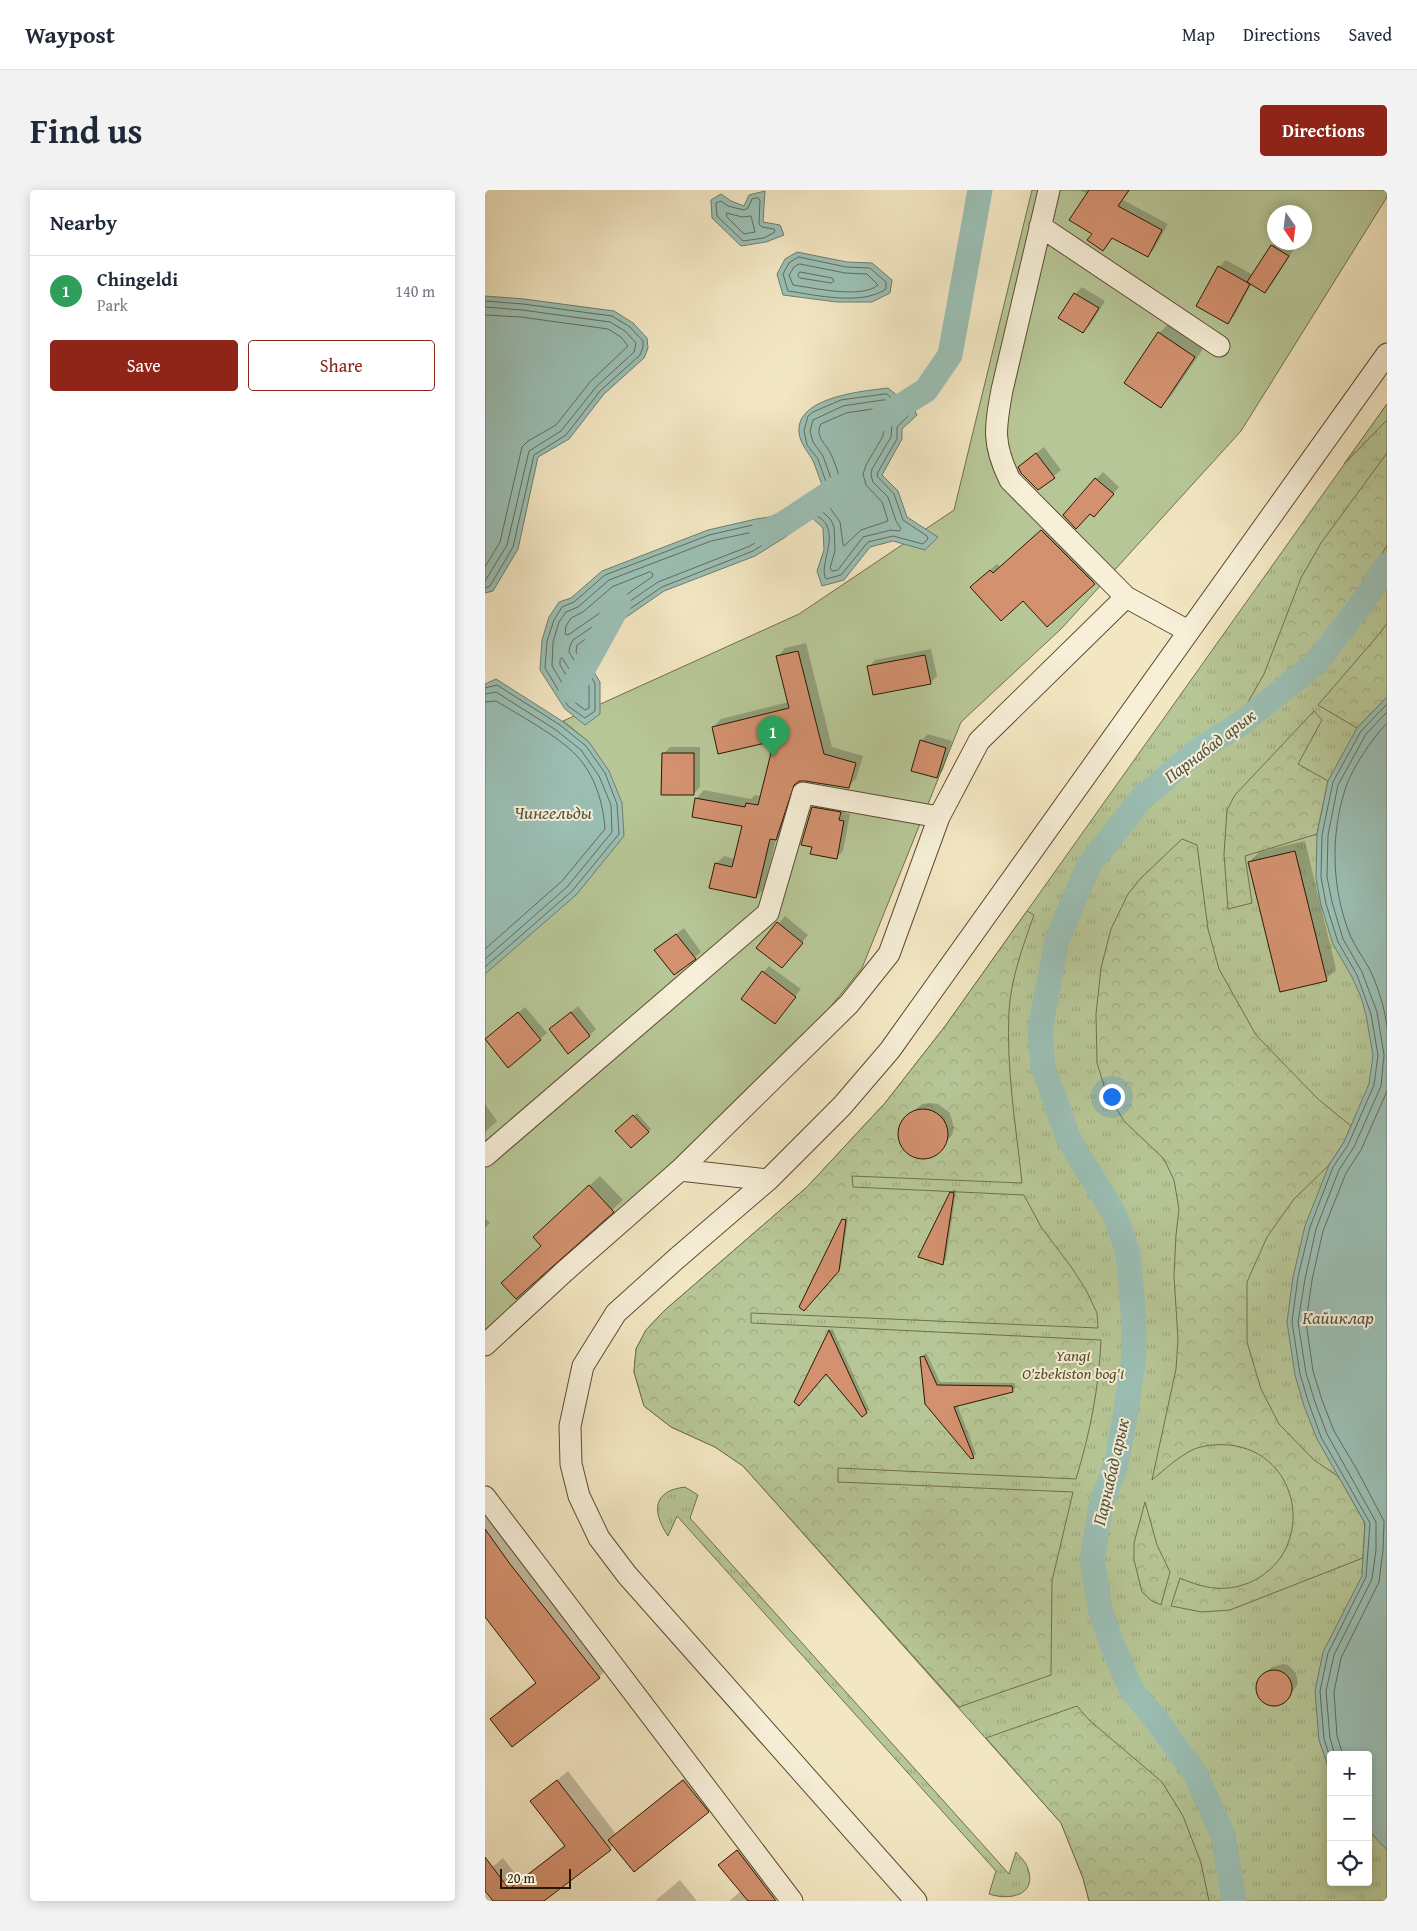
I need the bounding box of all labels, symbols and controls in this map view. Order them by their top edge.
text: Waypost [25,17,115,52]
text: Map [1182,21,1215,48]
text: Directions [1243,21,1320,48]
text: Saved [1348,21,1392,48]
text: Find us [30,105,143,156]
button: Directions [1260,105,1387,156]
north arrow [1267,205,1312,250]
text: Nearby [50,207,117,238]
text: Chingeldi [97,265,178,293]
text: 1 [62,279,70,303]
text: 140 m [395,279,435,303]
text: Park [97,293,128,317]
button: Save [50,340,238,391]
button: Share [248,340,435,391]
water label: Парнабад арык [1158,702,1262,789]
pin: 1 [757,716,789,757]
water label: Чингельды [514,799,592,826]
your location [1099,1084,1125,1110]
water label: Кайиклар [1302,1304,1374,1331]
park label: Yangi O'zbekiston bog'i [1022,1343,1124,1385]
water label: Парнабад арык [1085,1416,1136,1528]
map controls [1327,1751,1372,1886]
button: + [1327,1751,1372,1796]
button: − [1327,1796,1372,1841]
button: locate [1327,1841,1372,1886]
scale bar [500,1866,571,1889]
text: 20 m [507,1868,535,1888]

